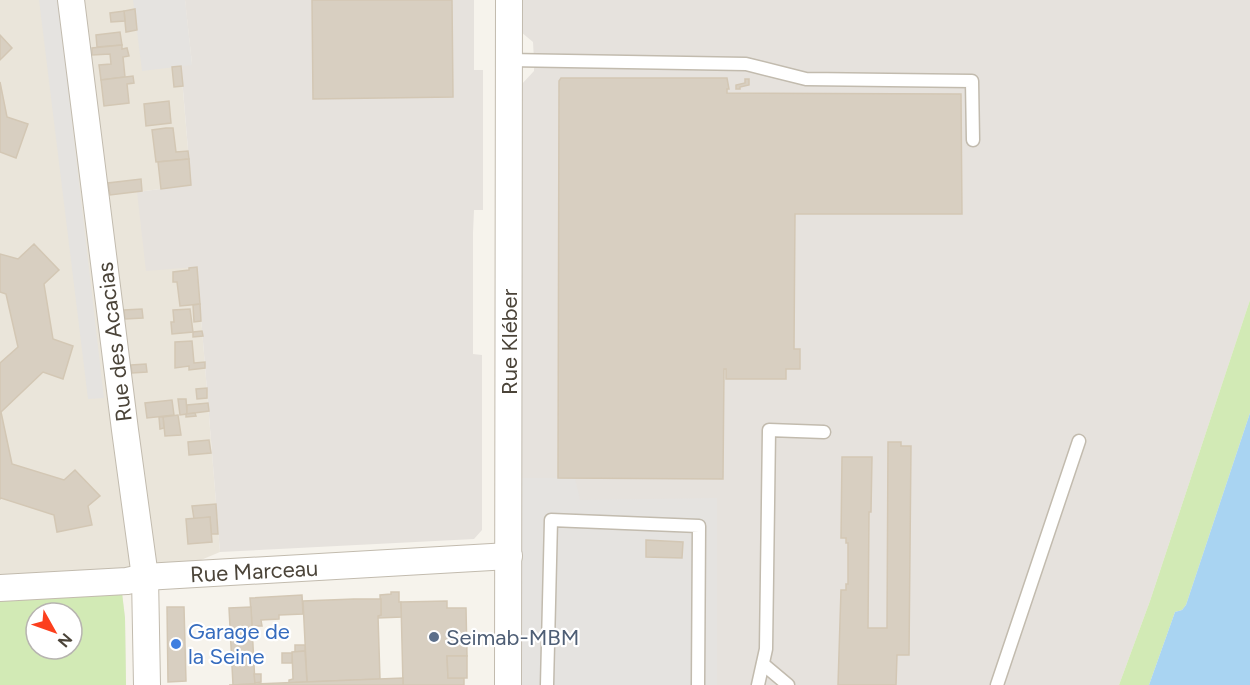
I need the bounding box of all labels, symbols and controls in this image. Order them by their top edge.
street label: Rue des Acacias [91,261,138,423]
street label: Rue Kléber [496,288,523,395]
street label: Rue Marceau [189,555,319,588]
north arrow [24,601,84,661]
place label: Garage de la Seine [188,618,290,670]
place label: Seimab-MBM [446,624,579,651]
text: N [54,629,76,651]
marker: Seimab-MBM [427,630,441,644]
marker: Garage de la Seine [169,637,183,651]

